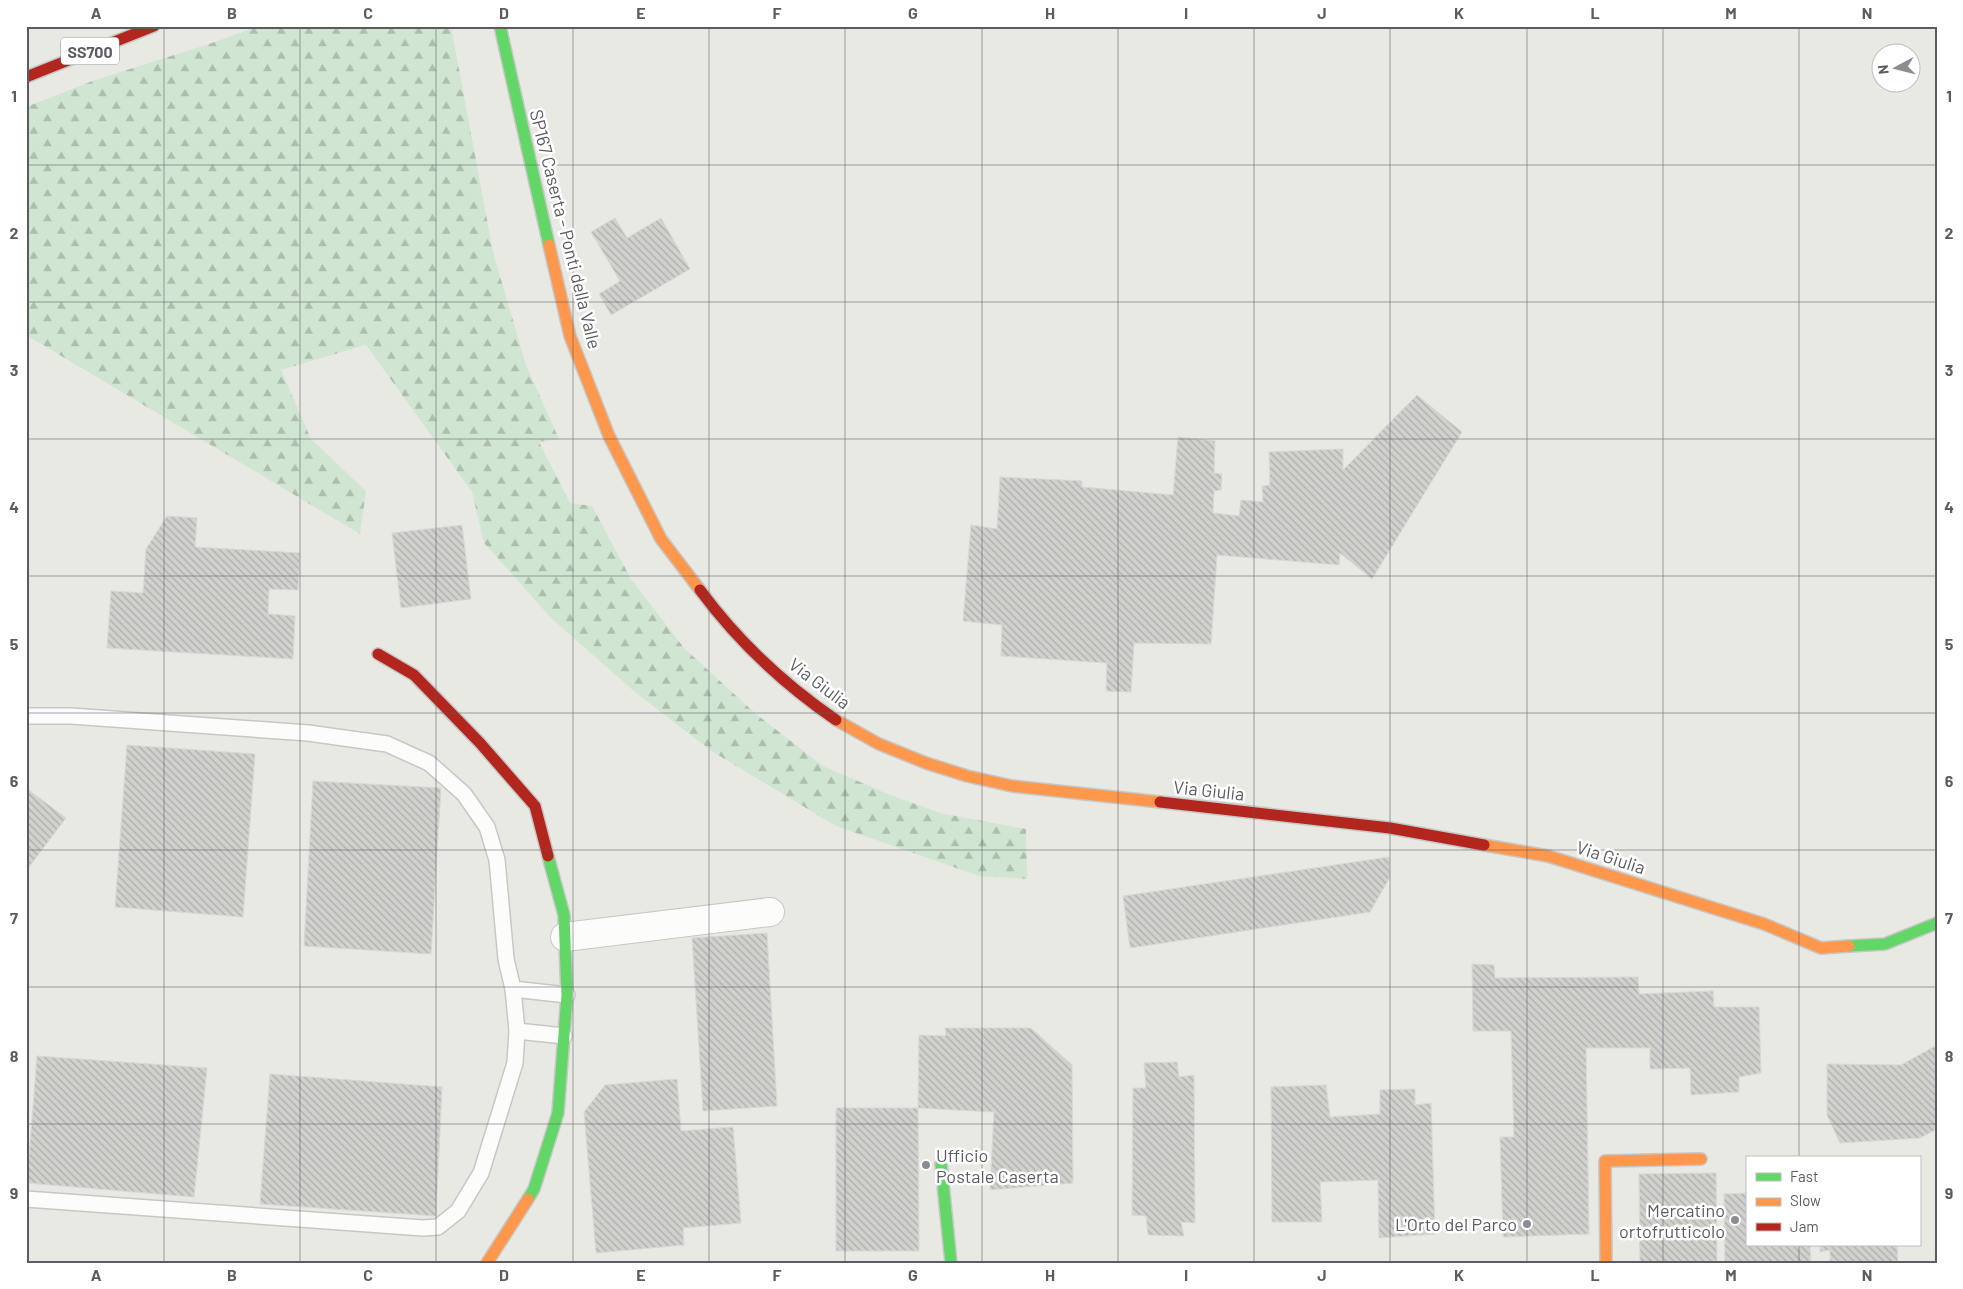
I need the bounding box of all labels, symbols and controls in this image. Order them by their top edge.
text: A [91,3,102,22]
text: B [227,3,237,22]
text: C [363,3,373,22]
text: D [499,3,509,22]
text: E [636,3,646,22]
text: F [773,3,782,22]
text: G [908,3,918,22]
text: H [1045,3,1055,22]
text: I [1184,3,1188,22]
text: J [1317,3,1327,22]
text: K [1454,3,1464,22]
text: L [1590,3,1600,22]
text: M [1725,3,1737,22]
text: N [1862,3,1872,22]
road number: SS700 [61,37,119,64]
north arrow [1870,42,1920,92]
text: N [1874,64,1892,75]
text: 1 [11,86,17,105]
text: 1 [1946,86,1952,105]
street label: SP167 Caserta - Ponti della Valle [526,107,606,351]
text: 2 [10,223,19,242]
text: 2 [1945,223,1954,242]
text: 3 [10,360,18,379]
text: 3 [1945,360,1953,379]
text: 4 [9,497,19,516]
text: 4 [1944,497,1954,516]
text: 5 [10,634,19,653]
text: 5 [1945,634,1954,653]
street label: Via Giulia [785,653,855,713]
text: 6 [10,771,19,790]
text: 6 [1945,771,1954,790]
street label: Via Giulia [1172,775,1246,805]
street label: Via Giulia [1574,836,1648,878]
text: 7 [10,908,18,927]
text: 7 [1945,908,1953,927]
text: 8 [10,1046,19,1065]
text: 8 [1945,1046,1954,1065]
place label: Ufficio Postale Caserta [936,1144,1059,1187]
legend [1746,1156,1920,1246]
marker: Ufficio Postale Caserta [920,1159,932,1171]
text: Fast [1790,1167,1818,1185]
text: 9 [10,1183,18,1202]
text: 9 [1945,1183,1953,1202]
text: Slow [1790,1191,1821,1209]
place label: Mercatino ortofrutticolo [1619,1199,1725,1242]
place label: L'Orto del Parco [1395,1213,1517,1235]
marker: Mercatino ortofrutticolo [1729,1214,1741,1226]
text: Jam [1790,1217,1819,1235]
marker: L'Orto del Parco [1521,1218,1533,1230]
text: A [91,1265,102,1284]
text: B [227,1265,237,1284]
text: C [363,1265,373,1284]
text: D [499,1265,509,1284]
text: E [636,1265,646,1284]
text: F [773,1265,782,1284]
text: G [908,1265,918,1284]
text: H [1045,1265,1055,1284]
text: I [1184,1265,1188,1284]
text: J [1317,1265,1327,1284]
text: K [1454,1265,1464,1284]
text: L [1590,1265,1600,1284]
text: M [1725,1265,1737,1284]
text: N [1862,1265,1872,1284]

